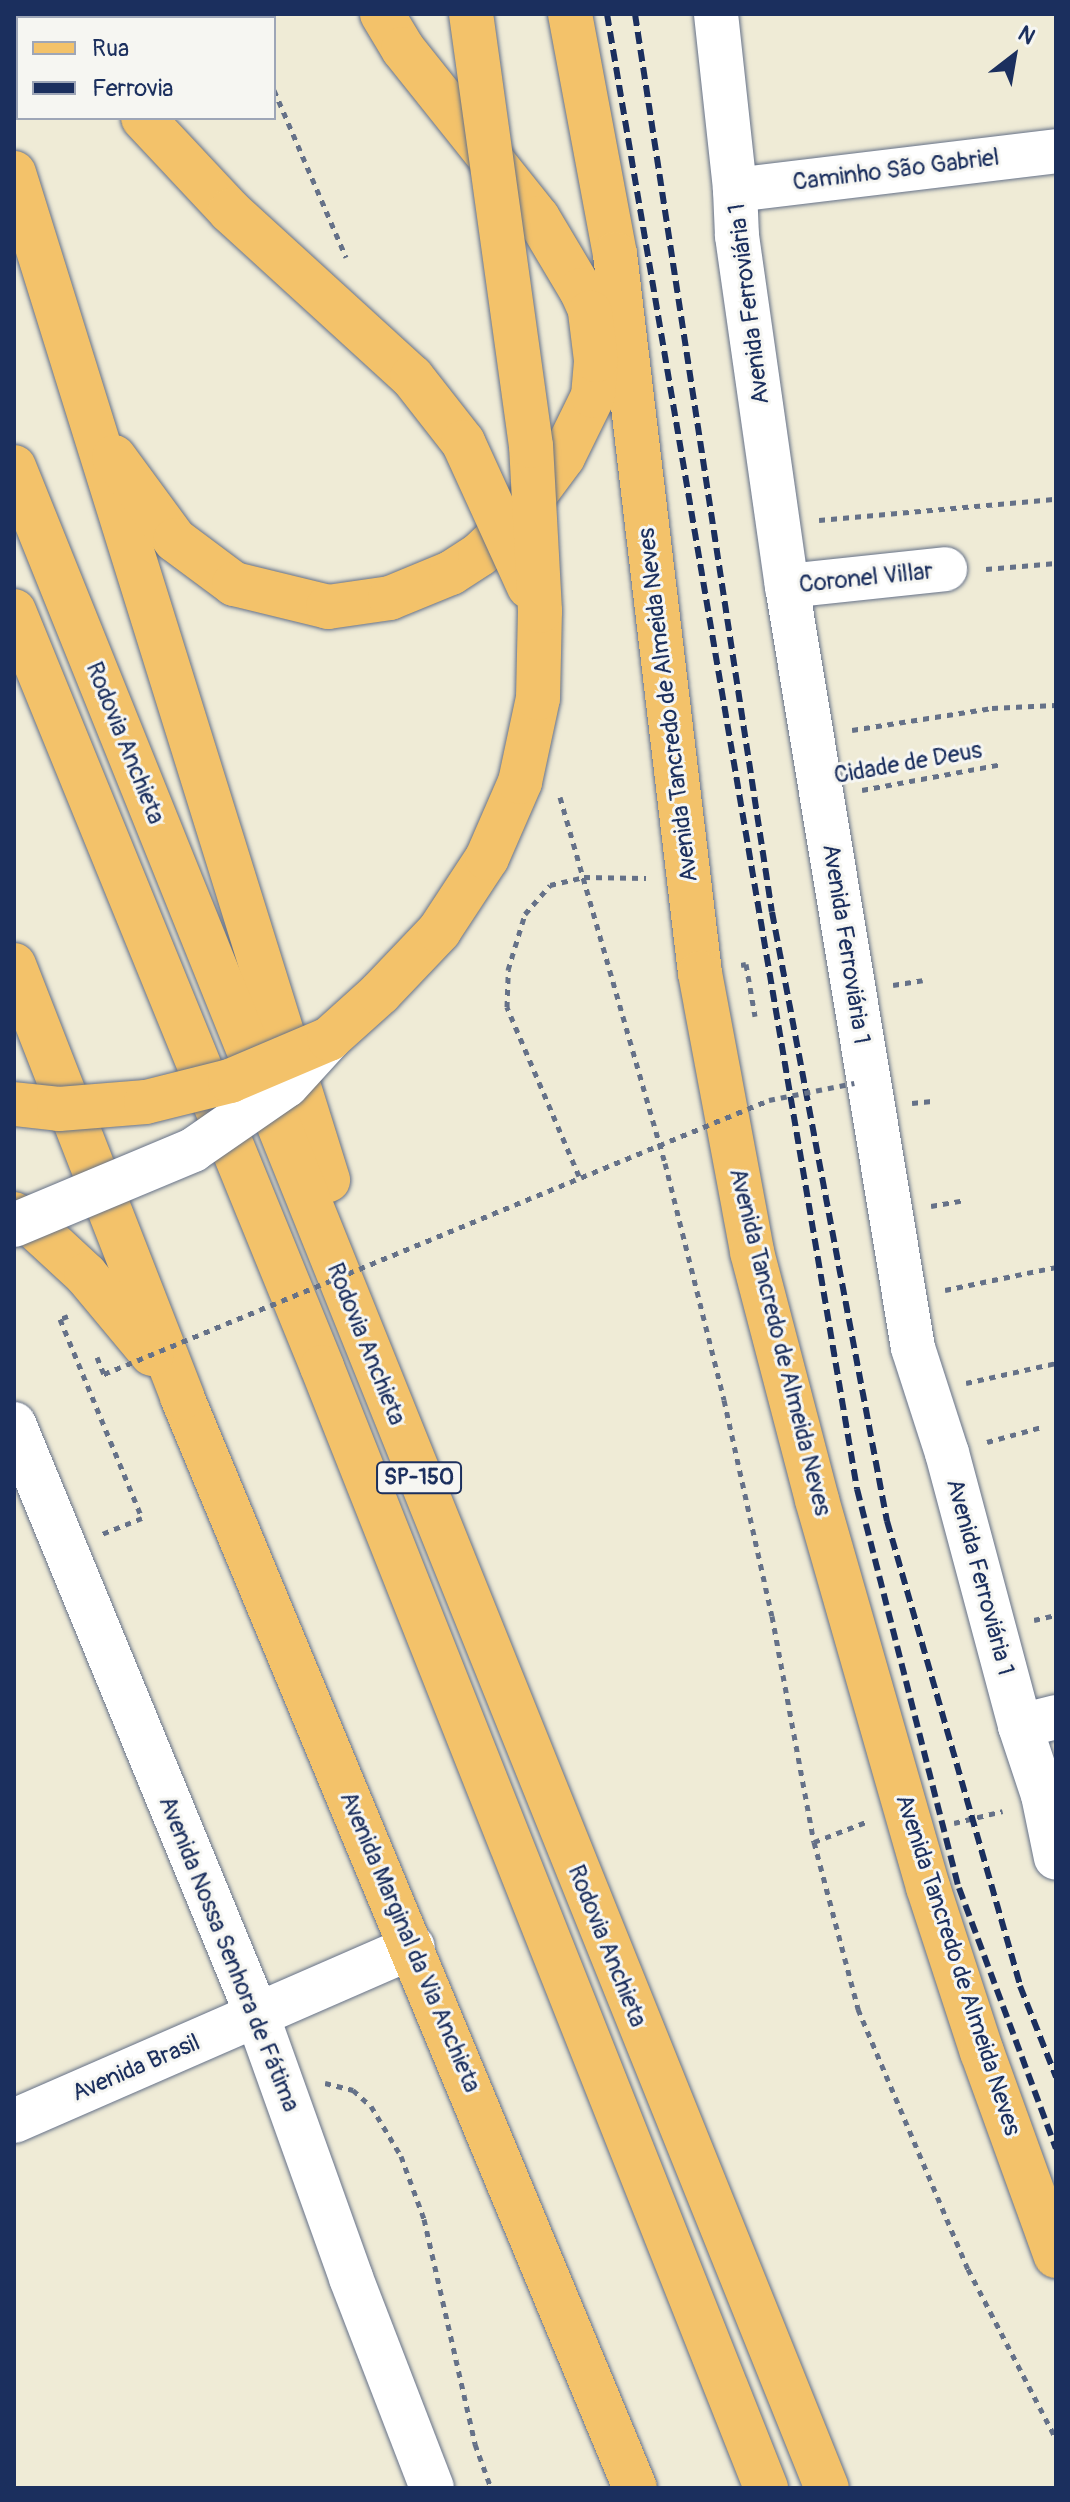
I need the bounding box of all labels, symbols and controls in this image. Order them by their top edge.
legend [16,16,276,120]
north arrow [974,16,1054,96]
text: N [1013,20,1040,51]
text: Rua [92,34,129,63]
text: Ferrovia [92,74,173,103]
street label: Caminho São Gabriel [791,143,1001,197]
street label: Avenida Ferroviária 1 [722,202,776,406]
street label: Avenida Tancredo de Almeida Neves [632,526,704,884]
street label: Coronel Villar [798,557,934,599]
street label: Rodovia Anchieta [79,658,171,828]
street label: Cidade de Deus [832,736,984,790]
street label: Avenida Ferroviária 1 [816,842,876,1046]
street label: Avenida Tancredo de Almeida Neves [723,1165,837,1519]
street label: Rodovia Anchieta [320,1259,412,1429]
road number: SP-150 [375,1460,463,1496]
street label: Avenida Ferroviária 1 [940,1476,1020,1678]
street label: Avenida Marginal da Via Anchieta [333,1787,487,2097]
street label: Avenida Tancredo de Almeida Neves [889,1791,1027,2139]
street label: Avenida Nossa Senhora de Fátima [152,1792,306,2116]
street label: Rodovia Anchieta [561,1861,653,2031]
street label: Avenida Brasil [68,2028,204,2108]

